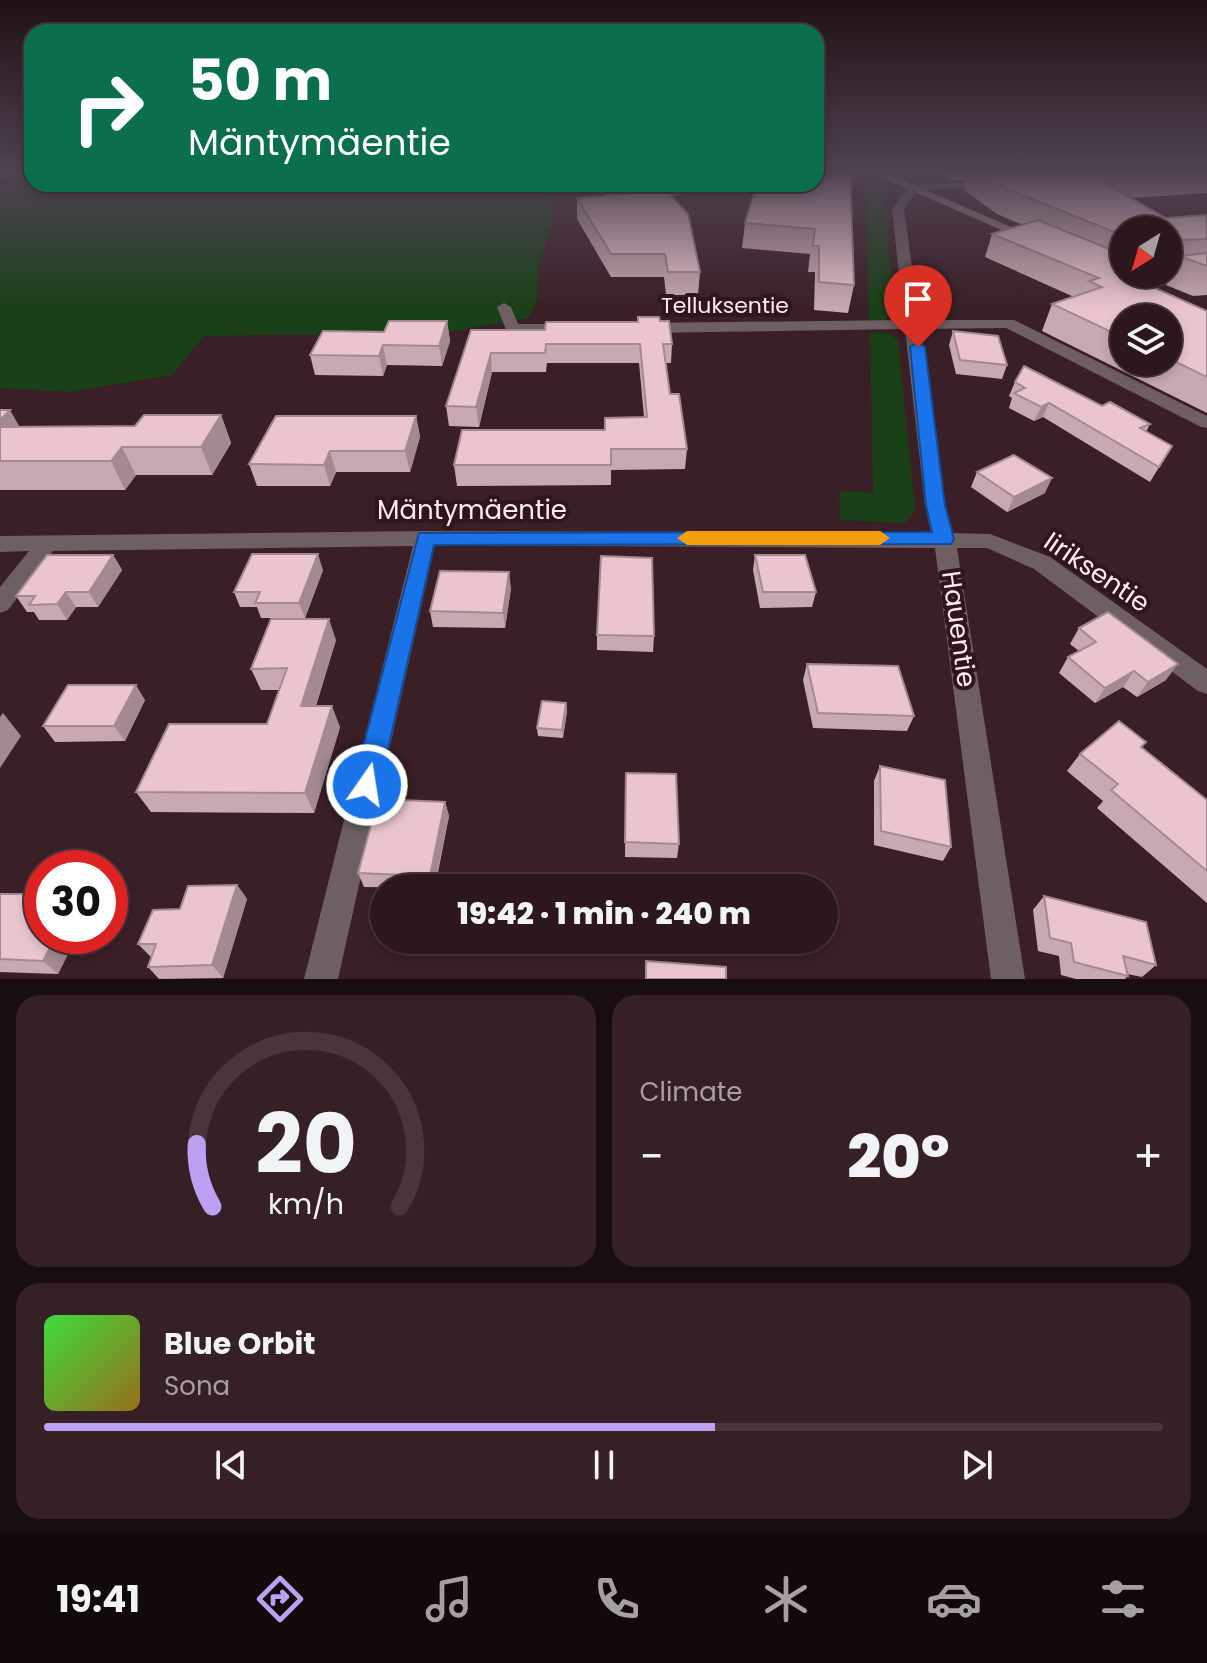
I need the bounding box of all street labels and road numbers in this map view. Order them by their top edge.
street label: Telluksentie [661,290,789,321]
street label: Mäntymäentie [377,492,567,528]
street label: Iiriksentie [1037,523,1157,621]
street label: Hauentie [933,569,985,689]

